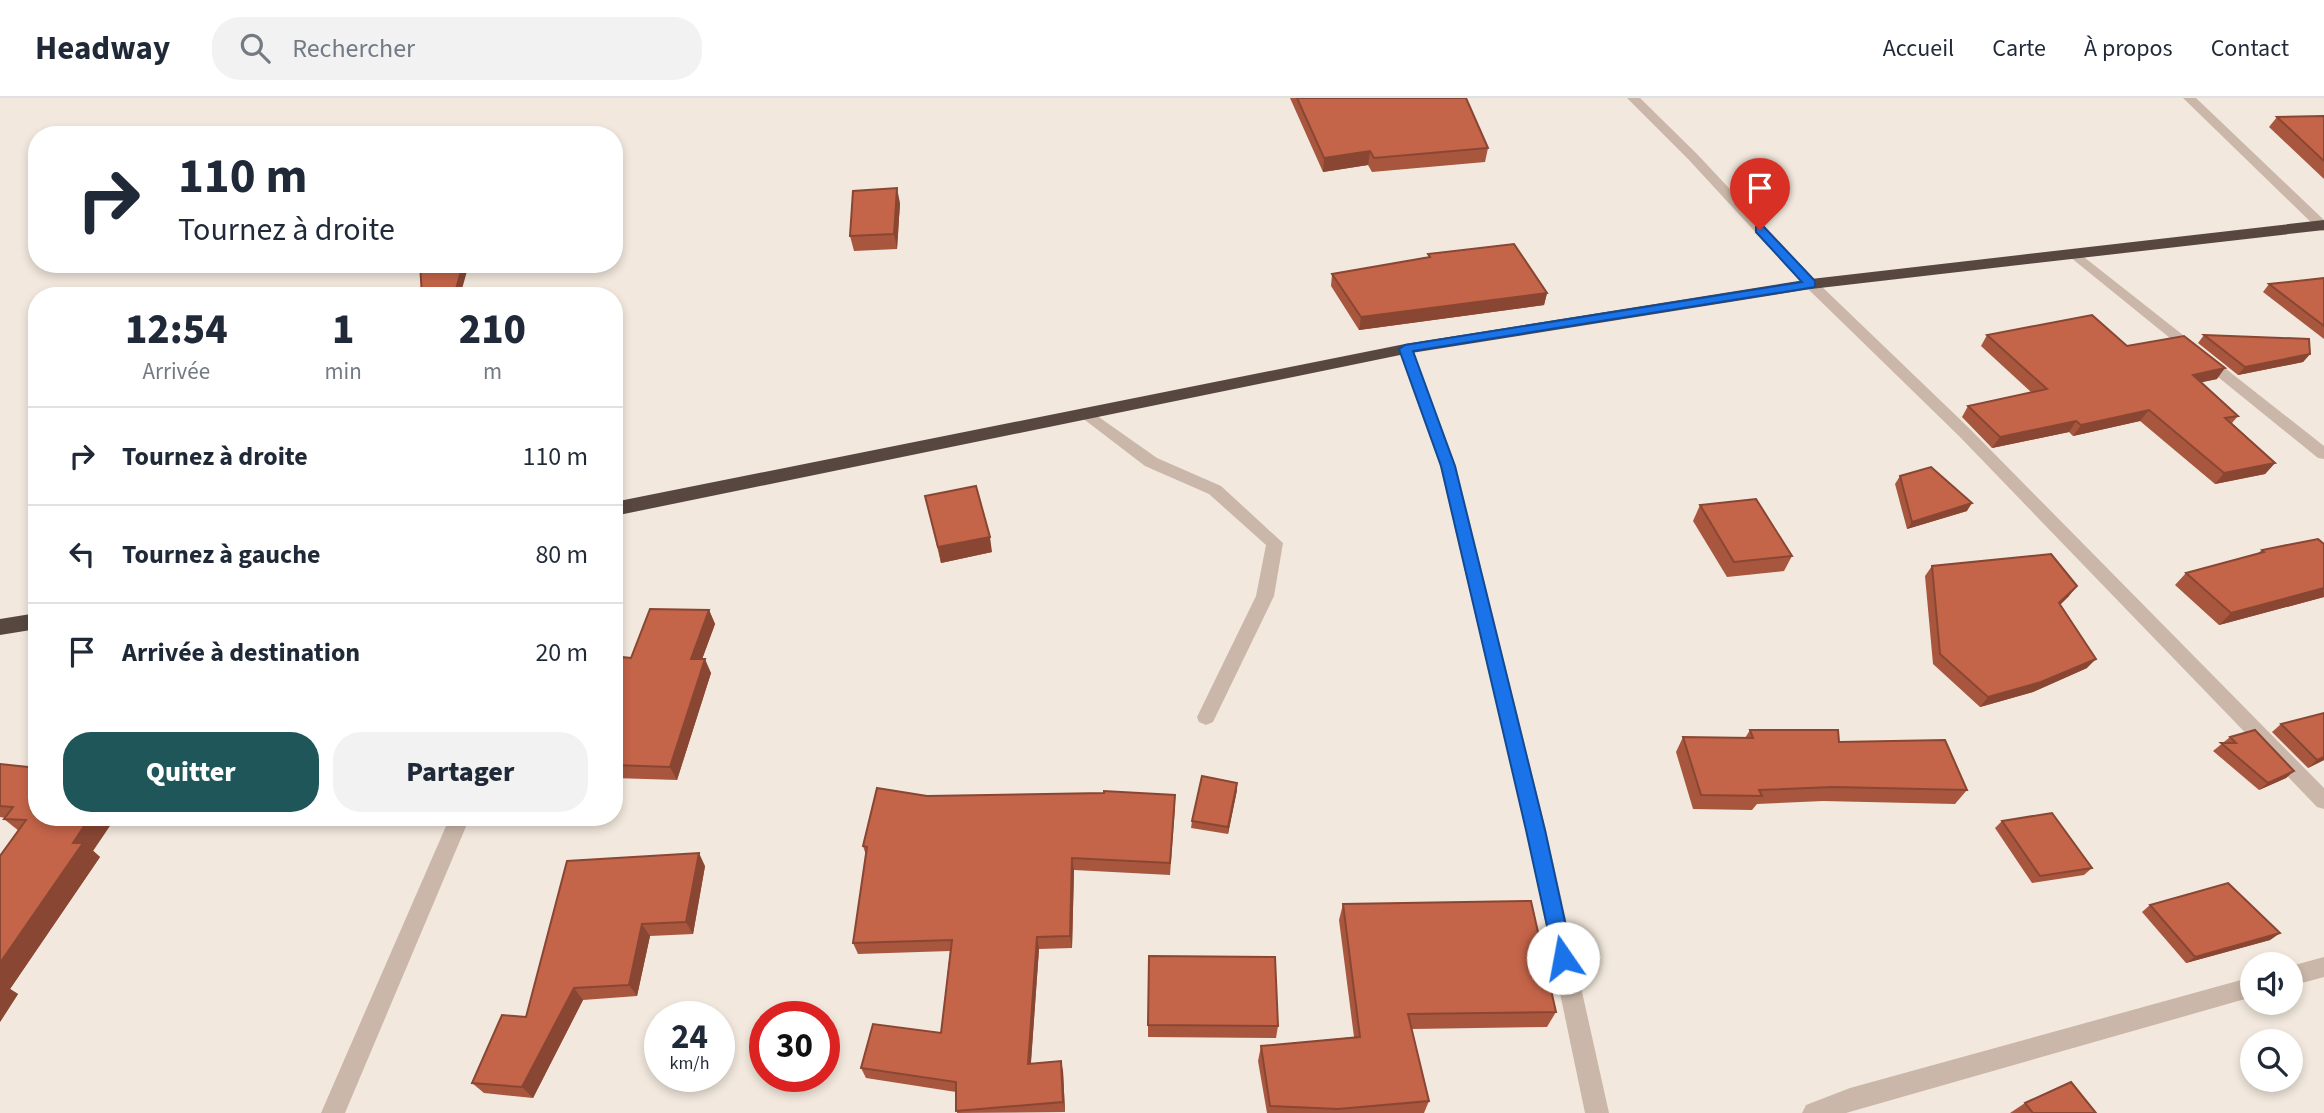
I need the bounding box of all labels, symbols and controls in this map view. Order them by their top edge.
search box [212,17,702,80]
text: Headway [35,25,170,72]
icon: search [236,29,274,67]
text: Rechercher [292,30,415,67]
text: Accueil [1883,31,1954,66]
text: Carte [1992,31,2046,66]
text: À propos [2084,31,2173,66]
text: Contact [2211,31,2289,66]
text: 110 m [178,142,307,212]
icon: right [63,154,154,245]
pin [1730,158,1790,230]
icon: arrive [1741,169,1779,207]
text: Tournez à droite [178,207,395,253]
text: 12:54 [125,300,228,360]
text: 1 [332,300,354,360]
text: 210 [459,300,526,360]
text: Arrivée [142,355,210,388]
text: min [325,355,362,388]
text: m [483,355,502,388]
icon: right [63,437,101,475]
text: Tournez à droite [122,438,308,475]
text: 110 m [522,438,588,475]
icon: left [63,535,101,573]
text: Tournez à gauche [122,536,321,573]
text: 80 m [535,536,588,573]
icon: arrive [63,633,101,671]
text: Arrivée à destination [122,634,360,671]
text: 20 m [535,634,588,671]
button: Quitter [63,732,319,812]
button: Partager [333,732,588,812]
position arrow [1526,921,1600,995]
map controls [2240,952,2303,1092]
button: sound [2240,952,2303,1015]
speed limit sign: 30 [749,1001,840,1092]
text: 24 [671,1012,708,1062]
button: search [2240,1029,2303,1092]
text: km/h [670,1051,709,1076]

